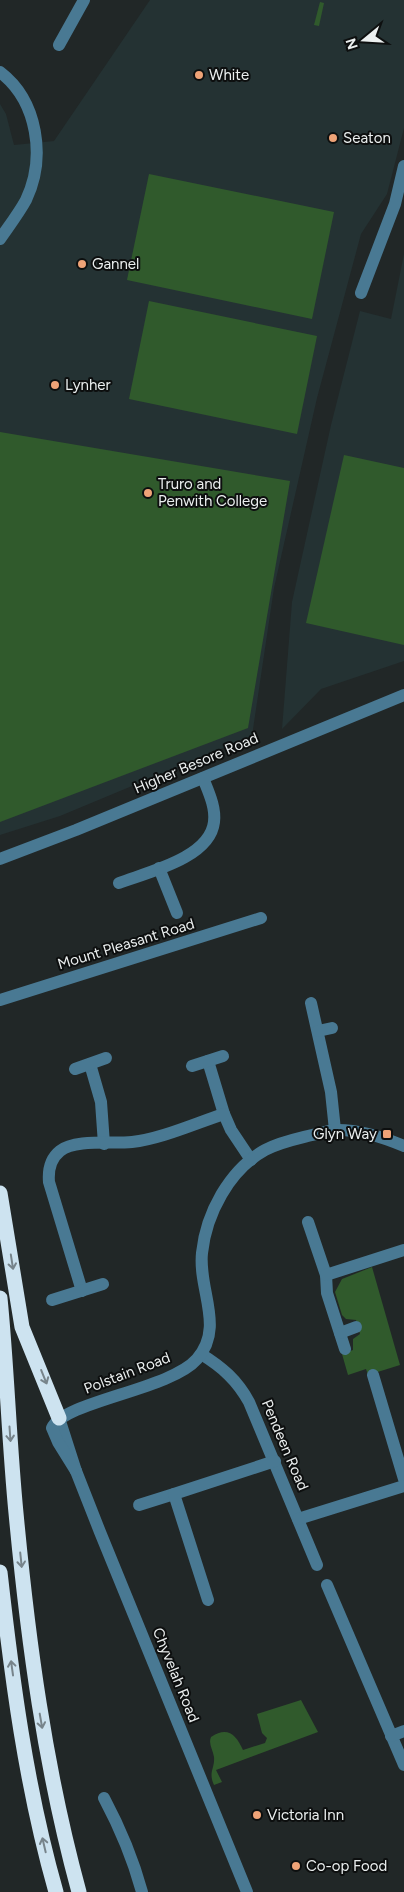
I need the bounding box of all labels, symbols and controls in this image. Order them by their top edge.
north arrow [339,15,389,65]
text: N [342,36,362,52]
place label: White [209,66,249,84]
marker: White [193,69,205,81]
place label: Seaton [343,129,391,147]
marker: Seaton [327,132,339,144]
place label: Gannel [92,255,139,273]
marker: Gannel [76,258,88,270]
place label: Lynher [65,376,111,394]
marker: Lynher [49,379,61,391]
place label: Truro and Penwith College [158,475,267,510]
marker: Truro and Penwith College [142,487,154,499]
street label: Higher Besore Road [131,729,261,797]
street label: Mount Pleasant Road [55,915,197,973]
place label: Glyn Way [313,1125,377,1143]
marker: Glyn Way [381,1128,393,1140]
one-way arrow [8,1253,18,1269]
street label: Polstain Road [81,1348,173,1398]
one-way arrow [39,1369,49,1384]
street label: Pendeen Road [258,1397,312,1493]
one-way arrow [5,1426,15,1442]
one-way arrow [16,1552,25,1568]
street label: Chyvelah Road [149,1625,203,1725]
one-way arrow [7,1660,17,1676]
one-way arrow [36,1713,46,1729]
place label: Victoria Inn [267,1806,344,1824]
marker: Victoria Inn [251,1809,263,1821]
one-way arrow [39,1837,48,1853]
place label: Co-op Food [306,1857,387,1875]
marker: Co-op Food [290,1860,302,1872]

